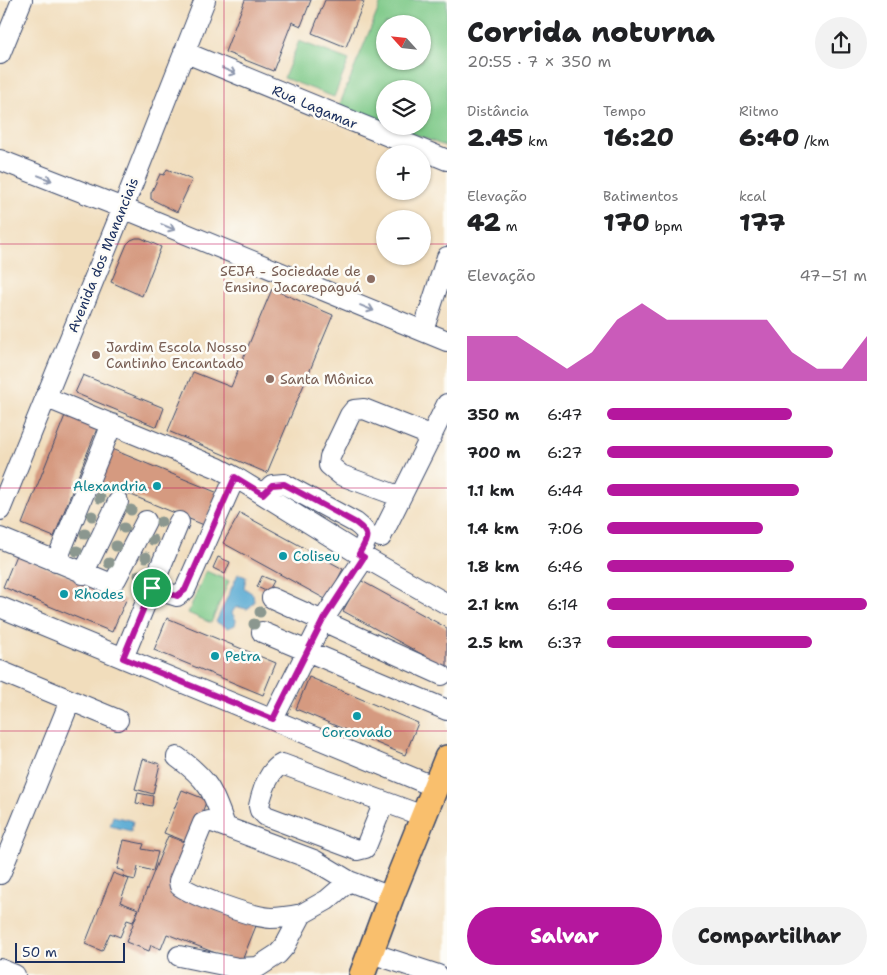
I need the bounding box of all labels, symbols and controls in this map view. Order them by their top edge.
text: Corrida noturna [467,13,715,51]
north arrow [376,15,431,70]
map controls [376,15,431,265]
button: share [815,17,867,69]
text: 20:55 · 7 × 350 m [467,51,611,72]
one-way arrow [221,67,236,76]
button: layers [376,80,431,135]
street label: Rua Lagamar [269,81,361,133]
text: Distância [467,102,529,120]
text: Tempo [603,102,646,120]
text: Ritmo [739,102,779,120]
text: 2.45 [467,120,523,154]
text: 16:20 [603,120,674,154]
text: 6:40 [739,120,799,154]
text: km [523,132,548,150]
text: /km [799,132,829,150]
button: + [376,145,431,200]
one-way arrow [38,174,53,183]
street label: Avenida dos Mananciais [64,175,142,335]
text: Elevação [467,187,527,205]
text: Batimentos [603,187,678,205]
text: kcal [739,187,766,205]
text: 42 [467,205,501,239]
text: 170 [603,205,650,239]
text: 177 [739,205,785,239]
button: − [376,210,431,265]
text: m [501,217,518,235]
text: bpm [650,217,683,235]
one-way arrow [160,223,175,232]
place label: SEJA - Sociedade de Ensino Jacarepaguá [220,262,361,296]
text: Elevação [467,265,536,286]
text: 47–51 m [799,265,867,286]
marker: SEJA - Sociedade de Ensino Jacarepaguá [365,273,377,285]
one-way arrow [359,304,375,313]
place label: Jardim Escola Nosso Cantinho Encantado [106,338,247,372]
marker: Jardim Escola Nosso Cantinho Encantado [90,349,102,361]
place label: Santa Mônica [280,370,374,388]
marker: Santa Mônica [264,373,276,385]
text: 350 m [467,404,519,425]
text: 6:47 [547,404,582,425]
text: 700 m [467,442,521,463]
text: 6:27 [547,442,582,463]
place label: Alexandria [73,477,147,495]
marker: Alexandria [151,480,163,492]
text: 1.1 km [467,480,514,501]
text: 6:44 [547,480,583,501]
text: 1.4 km [467,518,519,539]
text: 7:06 [547,518,584,539]
place label: Coliseu [293,547,340,565]
marker: Coliseu [277,550,289,562]
text: 1.8 km [467,556,519,577]
text: 6:46 [547,556,583,577]
pin [131,567,173,609]
icon: arrive [138,574,166,602]
place label: Rhodes [74,585,124,603]
marker: Rhodes [58,588,70,600]
text: 2.1 km [467,594,519,615]
text: 6:14 [547,594,578,615]
text: 2.5 km [467,632,523,653]
text: 6:37 [547,632,582,653]
place label: Petra [225,647,261,665]
marker: Petra [209,650,221,662]
marker: Corcovado [351,710,363,722]
place label: Corcovado [322,723,392,741]
button: Salvar [467,907,662,965]
button: Compartilhar [672,907,867,965]
scale bar [15,940,125,963]
text: 50 m [22,943,57,961]

